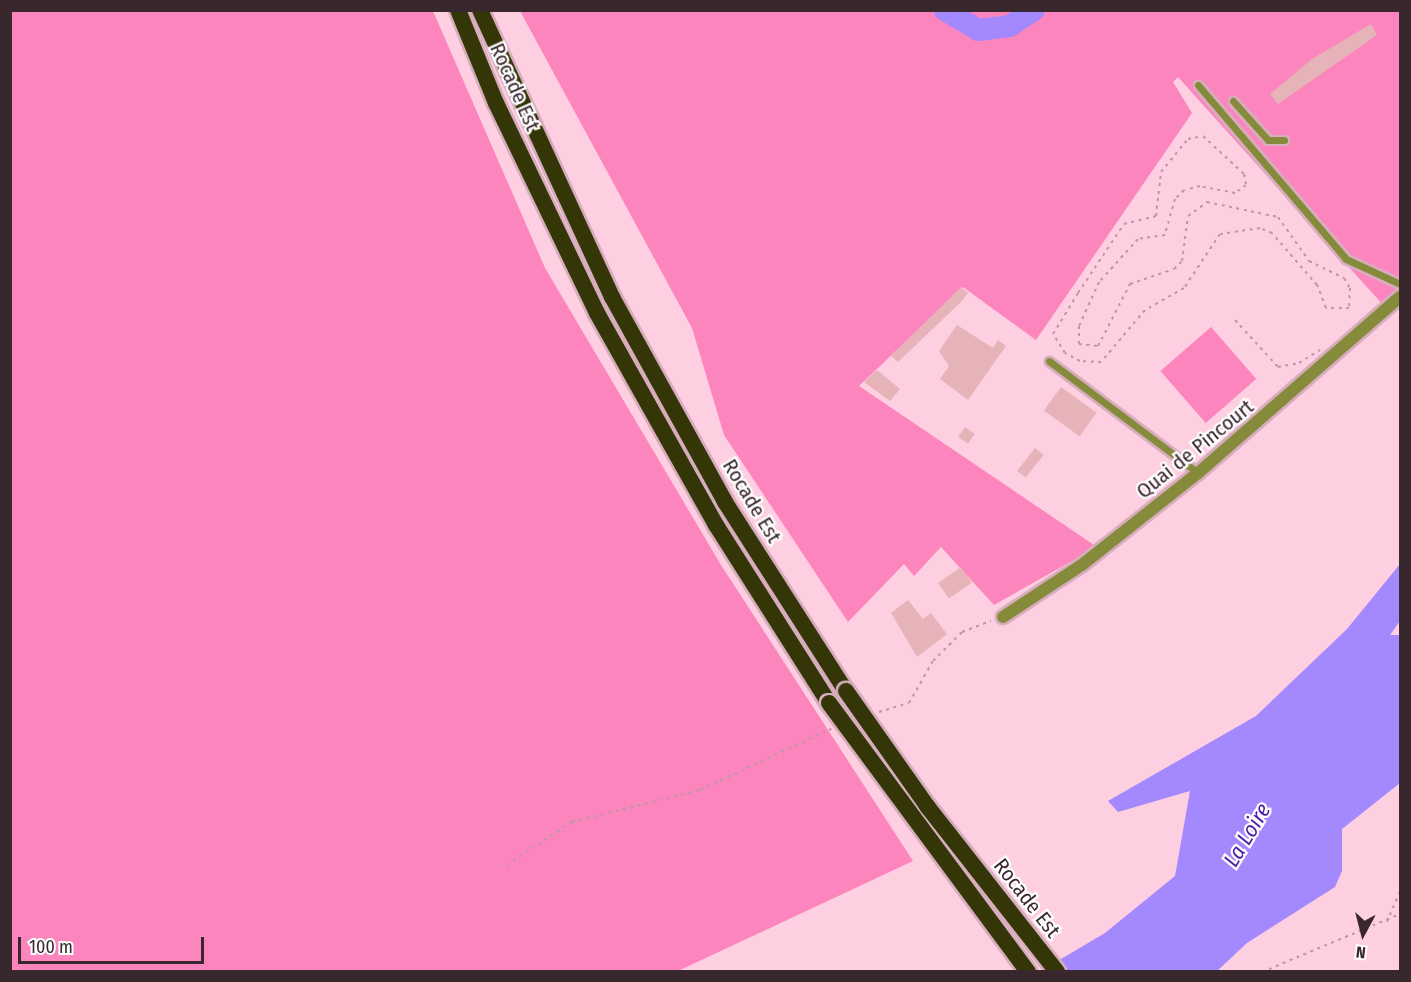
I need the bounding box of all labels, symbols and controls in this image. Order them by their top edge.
street label: Rocade Est [484,39,546,135]
street label: Quai de Pincourt [1131,394,1259,504]
street label: Rocade Est [717,454,787,548]
water label: La Loire [1218,798,1276,872]
street label: Rocade Est [988,853,1066,943]
north arrow [1333,904,1393,964]
scale bar [21,925,207,963]
text: 100 m [29,936,73,958]
text: N [1355,942,1367,962]

